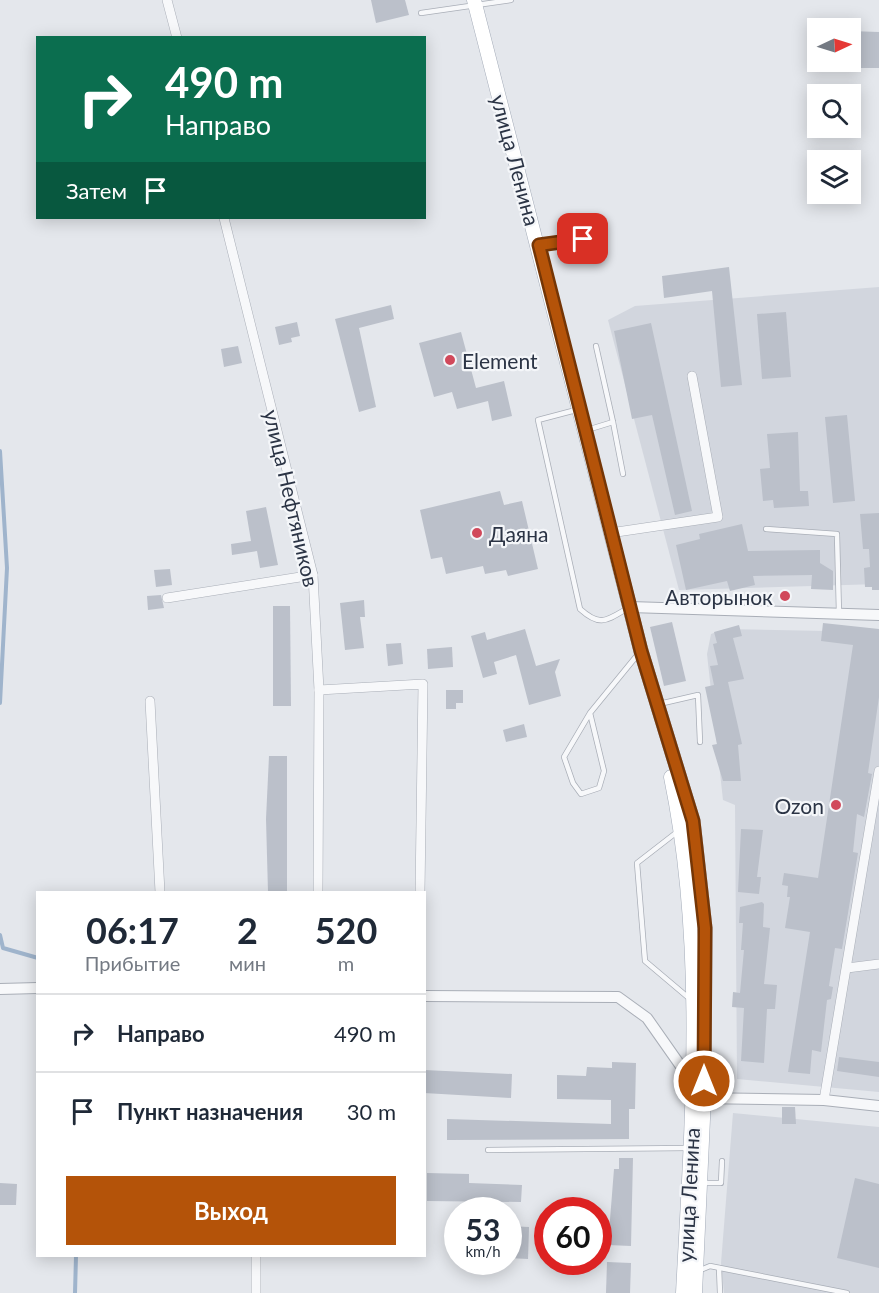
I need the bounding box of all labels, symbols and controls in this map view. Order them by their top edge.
north arrow [807,18,861,72]
map controls [807,18,861,204]
text: 490 m [165,57,283,107]
icon: right [66,60,144,138]
button: search [807,84,861,138]
street label: улица Ленина [486,92,546,228]
text: Направо [165,108,271,141]
button: layers [807,150,861,204]
icon: arrive [139,174,172,207]
text: Затем [66,177,127,204]
pin [557,213,608,264]
icon: arrive [566,222,599,255]
place label: Element [462,348,538,373]
marker: Element [443,353,457,367]
street label: улица Нефтяников [259,407,325,589]
place label: Даяна [489,521,548,546]
marker: Даяна [470,526,484,540]
place label: Авторынок [665,584,773,609]
marker: Авторынок [778,589,792,603]
place label: Ozon [775,793,824,818]
marker: Ozon [829,798,843,812]
text: 06:17 [86,908,179,952]
text: 2 [237,908,258,952]
text: 520 [315,908,377,952]
text: Прибытие [85,951,180,975]
text: мин [229,951,266,975]
text: m [338,951,354,975]
icon: right [66,1017,99,1050]
text: Направо [117,1020,205,1047]
text: 490 m [334,1020,396,1047]
position arrow [672,1049,736,1113]
icon: arrive [66,1095,99,1128]
text: Пункт назначения [117,1098,303,1125]
text: 30 m [347,1098,396,1125]
street label: улица Ленина [672,1127,704,1263]
button: Выход [66,1176,396,1245]
speed limit sign: 60 [534,1197,612,1275]
text: 53 [466,1211,500,1247]
text: km/h [465,1242,501,1260]

